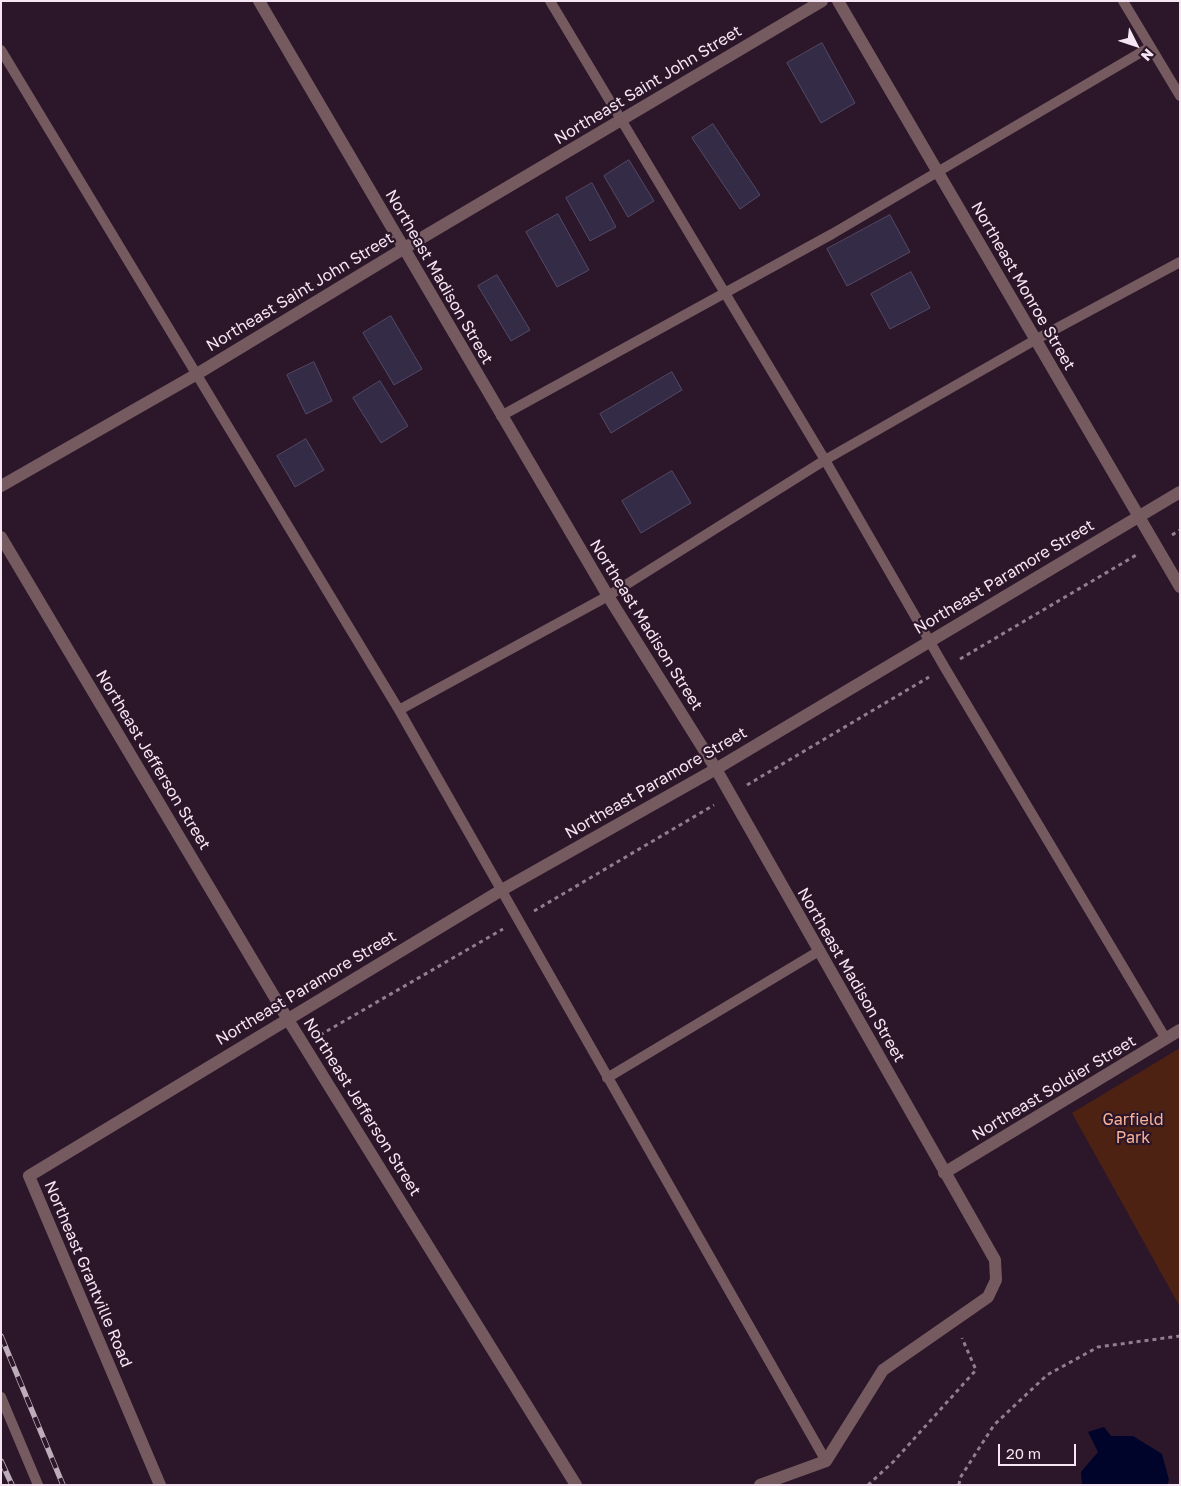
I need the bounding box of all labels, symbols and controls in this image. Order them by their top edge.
north arrow [1111,20,1161,70]
street label: Northeast Saint John Street [551,21,745,149]
text: N [1138,46,1158,65]
street label: Northeast Madison Street [381,186,497,368]
street label: Northeast Monroe Street [967,198,1079,374]
street label: Northeast Saint John Street [203,228,397,356]
street label: Northeast Paramore Street [910,516,1098,638]
street label: Northeast Madison Street [585,536,707,714]
street label: Northeast Jefferson Street [92,667,214,853]
street label: Northeast Paramore Street [562,723,750,843]
street label: Northeast Madison Street [793,884,909,1066]
street label: Northeast Paramore Street [212,927,400,1049]
street label: Northeast Jefferson Street [299,1014,425,1200]
street label: Northeast Soldier Street [969,1031,1139,1145]
park label: Garfield Park [1102,1110,1164,1148]
street label: Northeast Grantville Road [40,1178,136,1370]
scale bar [1001,1434,1078,1466]
text: 20 m [1006,1444,1041,1462]

